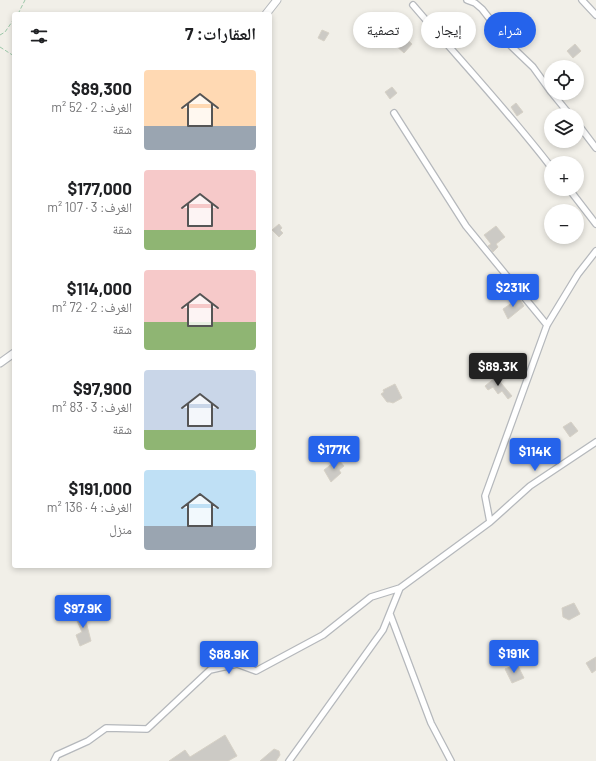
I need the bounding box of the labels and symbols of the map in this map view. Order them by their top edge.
pin: $231K [485,274,541,308]
pin: $89.3K [465,353,531,387]
pin: $177K [306,436,362,470]
pin: $114K [507,438,563,472]
pin: $97.9K [50,595,116,629]
pin: $191K [486,640,542,674]
pin: $88.9K [196,641,262,675]

